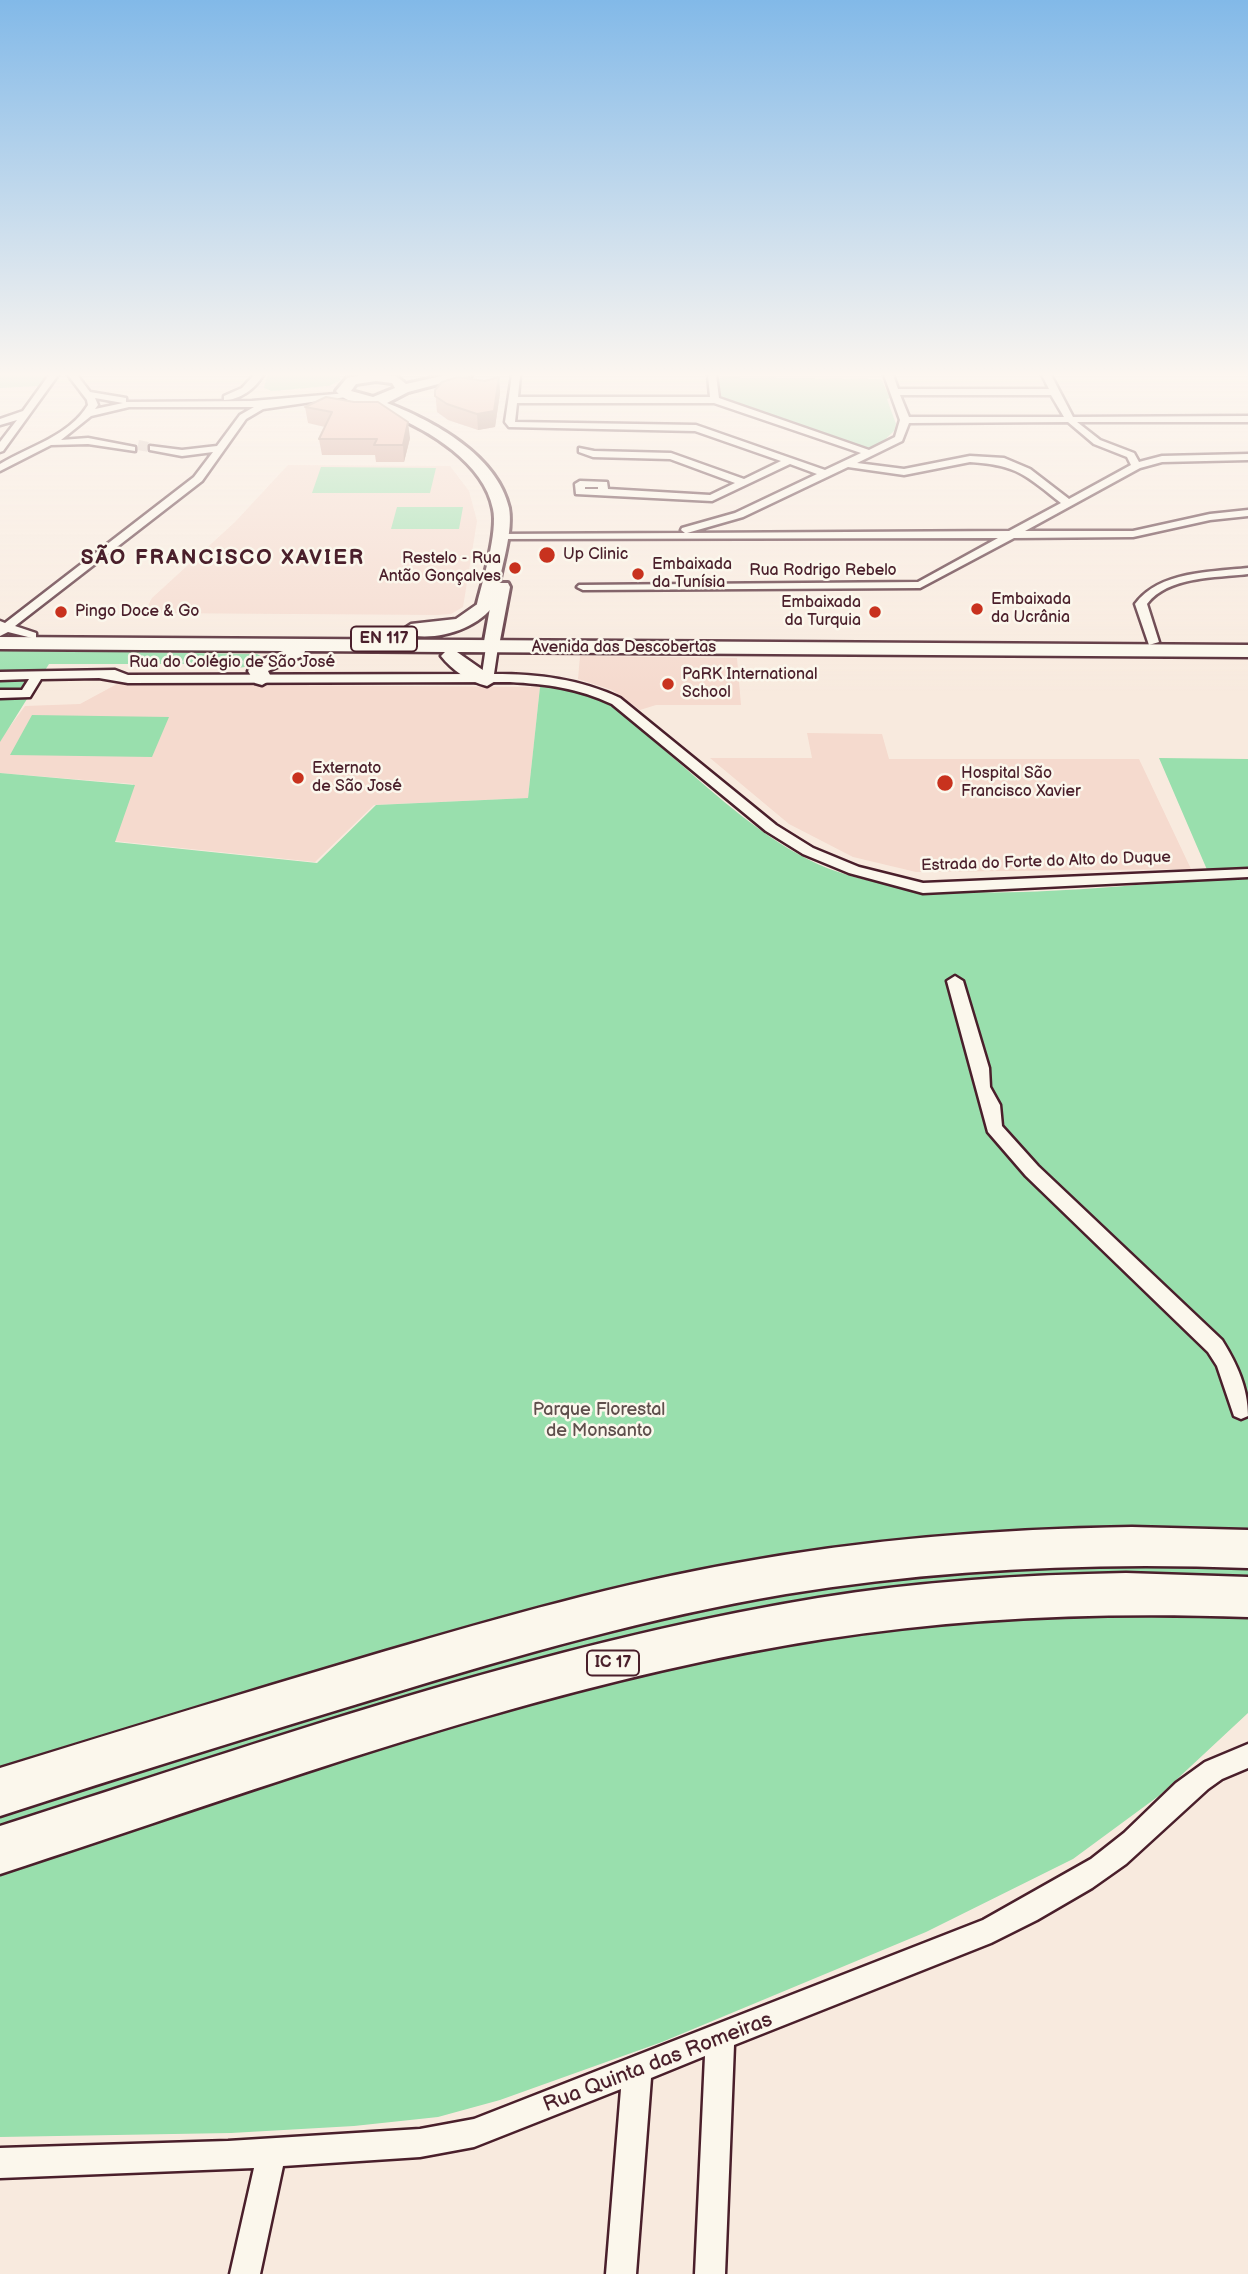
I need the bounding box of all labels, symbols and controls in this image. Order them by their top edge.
marker: Up Clinic [537,545,557,565]
place label: Up Clinic [563,545,628,565]
district label: SÃO FRANCISCO XAVIER [83,546,363,572]
place label: Restelo - Rua Antão Gonçalves [379,549,501,587]
place label: Embaixada da Tunísia [652,555,732,593]
marker: Restelo - Rua Antão Gonçalves [507,560,523,576]
street label: Rua Rodrigo Rebelo [749,561,897,581]
marker: Embaixada da Tunísia [630,566,646,582]
place label: Embaixada da Ucrânia [991,590,1071,628]
place label: Embaixada da Turquia [781,593,861,631]
marker: Embaixada da Ucrânia [969,601,985,617]
place label: Pingo Doce & Go [75,602,199,622]
marker: Pingo Doce & Go [53,604,69,620]
marker: Embaixada da Turquia [867,604,883,620]
road number: EN 117 [351,626,417,652]
street label: Avenida das Descobertas [532,638,716,658]
street label: Rua do Colégio de São José [129,653,335,673]
place label: PaRK International School [682,665,818,703]
marker: PaRK International School [660,676,676,692]
place label: Externato de São José [312,759,402,797]
place label: Hospital São Francisco Xavier [961,764,1081,802]
marker: Externato de São José [290,770,306,786]
marker: Hospital São Francisco Xavier [935,773,955,793]
street label: Estrada do Forte do Alto do Duque [921,848,1171,876]
park label: Parque Florestal de Monsanto [533,1399,665,1442]
road number: IC 17 [587,1651,639,1676]
street label: Rua Quinta das Romeiras [540,2008,776,2118]

